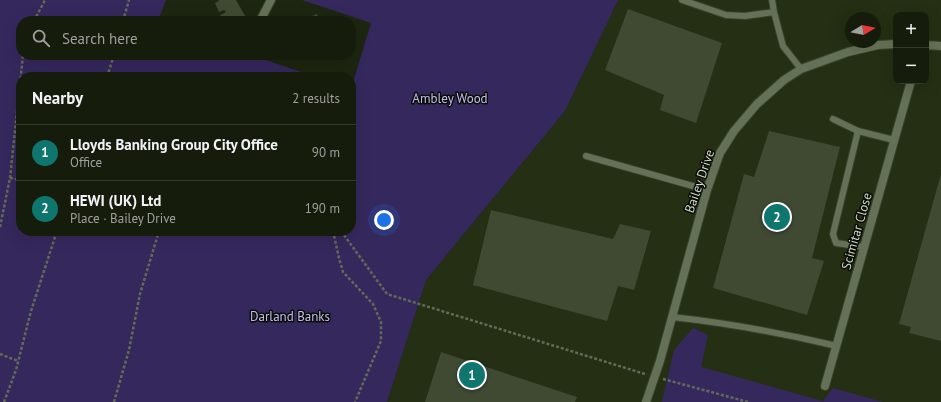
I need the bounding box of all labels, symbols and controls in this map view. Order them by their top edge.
north arrow [845,12,881,48]
map controls [893,12,929,84]
button: + [893,12,929,48]
search box [16,16,356,60]
icon: search [30,27,52,49]
text: Search here [62,29,138,48]
button: − [893,48,929,84]
text: Nearby [32,87,83,109]
text: 2 results [292,90,340,107]
park label: Ambley Wood [412,90,488,107]
text: Lloyds Banking Group City Office [70,135,278,154]
text: 1 [41,144,49,161]
text: 90 m [312,144,340,161]
street label: Bailey Drive [681,147,718,215]
text: Office [70,154,102,171]
text: HEWI (UK) Ltd [70,191,161,210]
street label: Scimitar Close [837,191,876,272]
text: 2 [41,200,49,217]
text: 190 m [305,200,340,217]
pin: 2 [764,202,790,232]
text: Place · Bailey Drive [70,210,176,227]
your location [374,210,394,230]
park label: Darland Banks [250,308,330,325]
pin: 1 [459,360,485,390]

